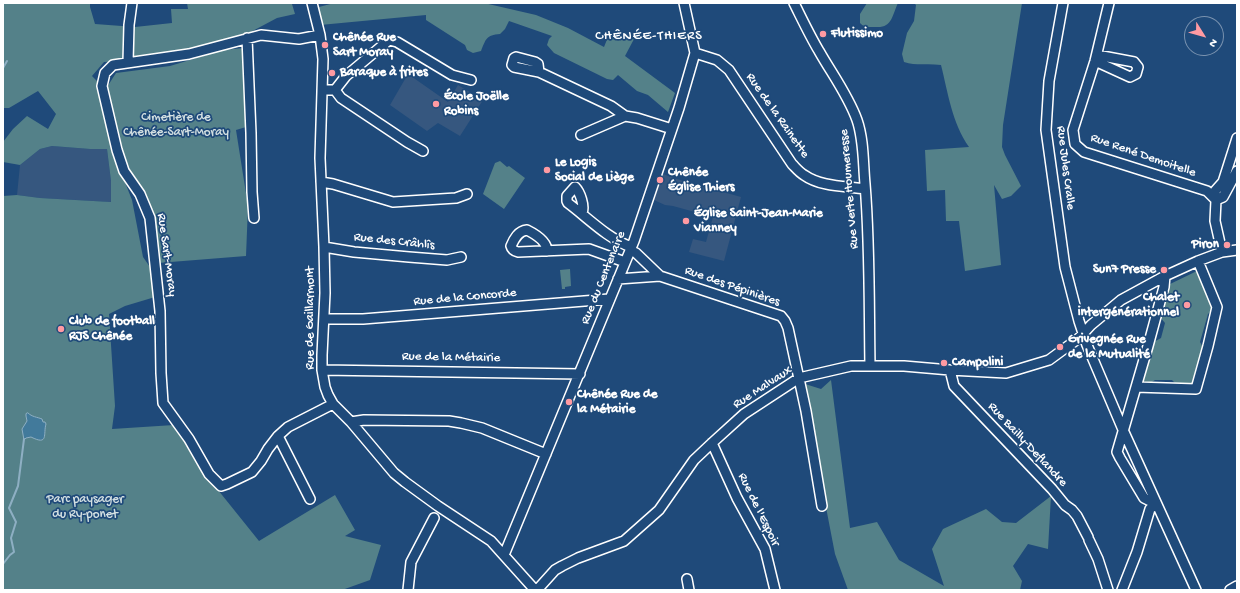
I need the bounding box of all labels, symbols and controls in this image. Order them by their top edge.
north arrow [1184,16,1224,56]
place label: Flutissimo [831,26,883,42]
district label: CHÊNÉE-THIERS [595,29,703,45]
marker: Flutissimo [818,29,828,39]
place label: Chênée Rue Sart Moray [333,30,396,61]
text: N [1206,36,1220,49]
marker: Chênée Rue Sart Moray [320,40,330,50]
place label: Baraque à frites [340,65,428,81]
marker: Baraque à frites [327,68,337,78]
street label: Rue de la Rainette [742,70,812,162]
place label: École Joëlle Robins [444,89,509,120]
marker: École Joëlle Robins [431,99,441,109]
park label: Cimetière de Chênée-Sart-Moray [123,110,229,141]
street label: Rue Jules Cralle [1052,125,1078,211]
street label: Rue Verte Houmeresse [837,128,863,250]
street label: Rue René Demoitelle [1088,131,1198,181]
place label: Le Logis Social de Liège [555,155,634,186]
marker: Le Logis Social de Liège [542,165,552,175]
place label: Chênée Église Thiers [668,165,735,196]
marker: Chênée Église Thiers [655,175,665,185]
place label: Église Saint-Jean-Marie Vianney [694,206,823,237]
street label: Rue Sart-Moray [152,212,180,298]
marker: Église Saint-Jean-Marie Vianney [681,216,691,226]
street label: Rue du Centenaire [578,229,630,327]
street label: Rue des Crâhlîs [353,230,435,254]
place label: Piron [1191,237,1219,253]
marker: Piron [1222,240,1232,250]
place label: Sun7 Presse [1093,262,1156,278]
street label: Rue des Pépinières [682,263,782,311]
marker: Sun7 Presse [1159,265,1169,275]
street label: Rue de Gaillarmont [303,266,319,370]
street label: Rue de la Concorde [413,286,517,310]
place label: Chalet intergénérationnel [1078,290,1179,321]
marker: Chalet intergénérationnel [1182,300,1192,310]
place label: Club de football RJS Chênée [69,314,155,345]
marker: Club de football RJS Chênée [56,324,66,334]
place label: Grivegnée Rue de la Mutualité [1068,332,1150,363]
marker: Grivegnée Rue de la Mutualité [1055,342,1065,352]
street label: Rue de la Métairie [402,349,500,367]
place label: Campolini [952,355,1003,371]
marker: Campolini [939,358,949,368]
street label: Rue Malvaux [730,363,796,413]
place label: Chênée Rue de la Métairie [577,387,657,418]
marker: Chênée Rue de la Métairie [564,397,574,407]
street label: Rue Bailly-Deflandre [984,399,1070,491]
street label: Rue de l'Espoir [734,471,782,549]
park label: Parc paysager du Ry-ponet [46,492,124,523]

